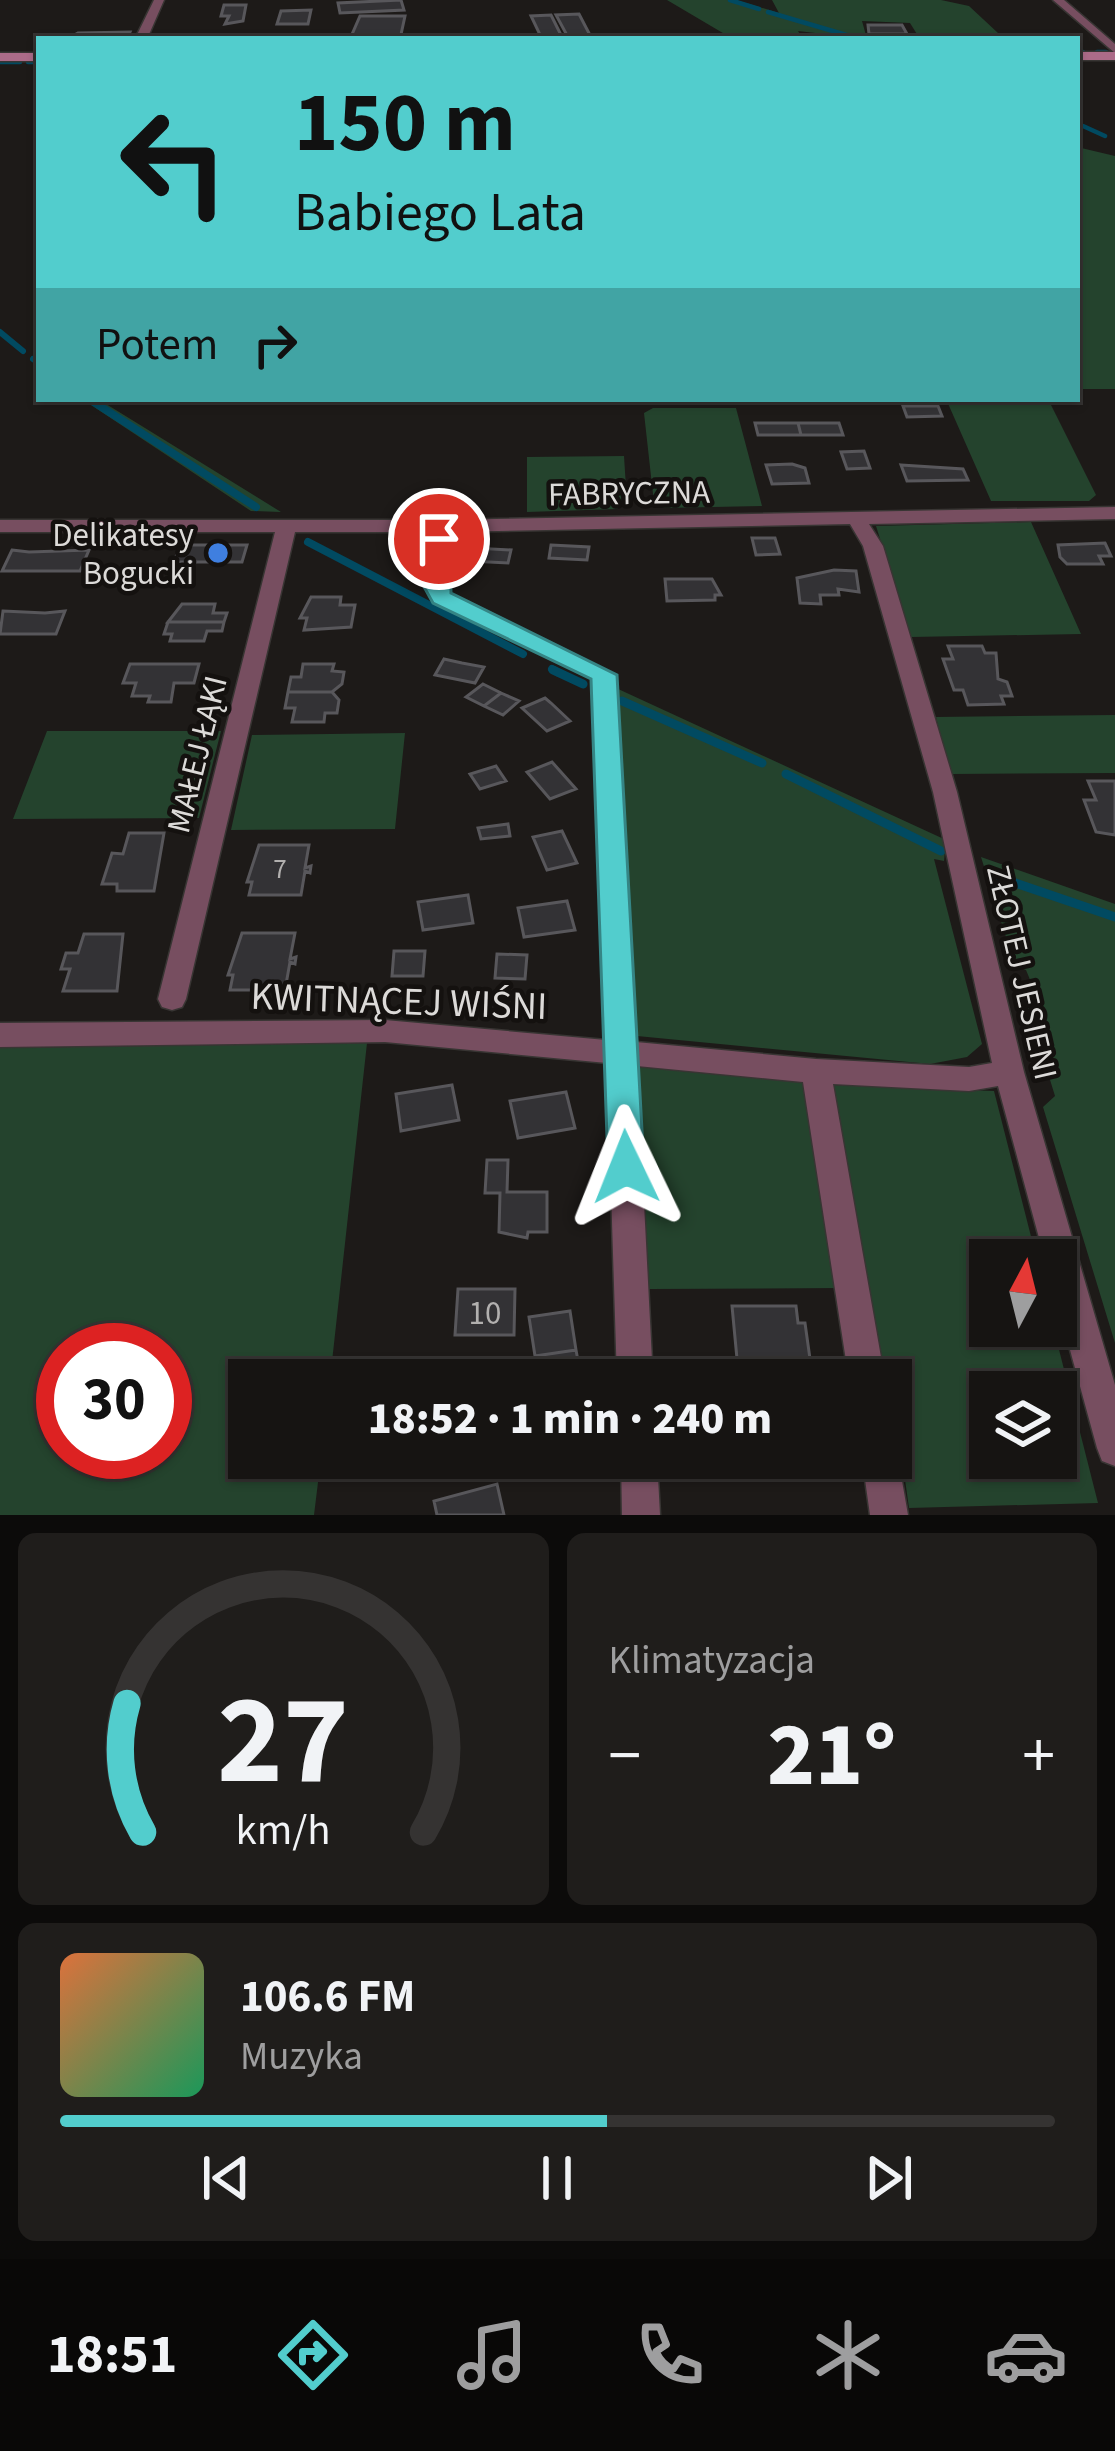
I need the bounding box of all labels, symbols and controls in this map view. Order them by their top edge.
text: 150 m [294,64,516,184]
icon: left [96,84,252,240]
text: Babiego Lata [294,175,586,252]
icon: right [242,312,308,378]
text: Potem [96,313,218,377]
street label: FABRYCZNA [548,469,710,518]
pin [388,488,490,590]
icon: arrive [406,506,472,572]
place label: Delikatesy Bogucki [52,512,195,597]
marker: Delikatesy Bogucki [205,540,231,566]
street label: MAŁEJ ŁĄKI [155,671,240,838]
house number: 7 [273,850,287,889]
street label: ZŁOTEJ JESIENI [974,860,1069,1084]
street label: KWITNĄCEJ WIŚNI [250,969,548,1035]
position arrow [563,1104,689,1230]
north arrow [969,1239,1077,1347]
map controls [969,1239,1077,1479]
house number: 10 [469,1290,501,1337]
speed limit sign: 30 [36,1323,192,1479]
button: layers [969,1371,1077,1479]
text: 18:52 · 1 min · 240 m [368,1387,772,1451]
text: Klimatyzacja [609,1633,815,1689]
text: 27 [217,1653,349,1831]
text: 21° [767,1692,897,1820]
text: − [609,1709,641,1803]
text: + [1022,1709,1055,1803]
text: km/h [236,1800,331,1861]
text: 106.6 FM [240,1965,415,2029]
text: Muzyka [240,2029,363,2085]
icon: previous [193,2145,259,2211]
icon: pause [524,2145,590,2211]
icon: next [856,2145,922,2211]
icon: directions [271,2313,355,2397]
icon: music [450,2313,534,2397]
icon: phone [628,2313,712,2397]
icon: climate [806,2313,890,2397]
icon: car [984,2313,1068,2397]
text: 18:51 [47,2317,177,2394]

